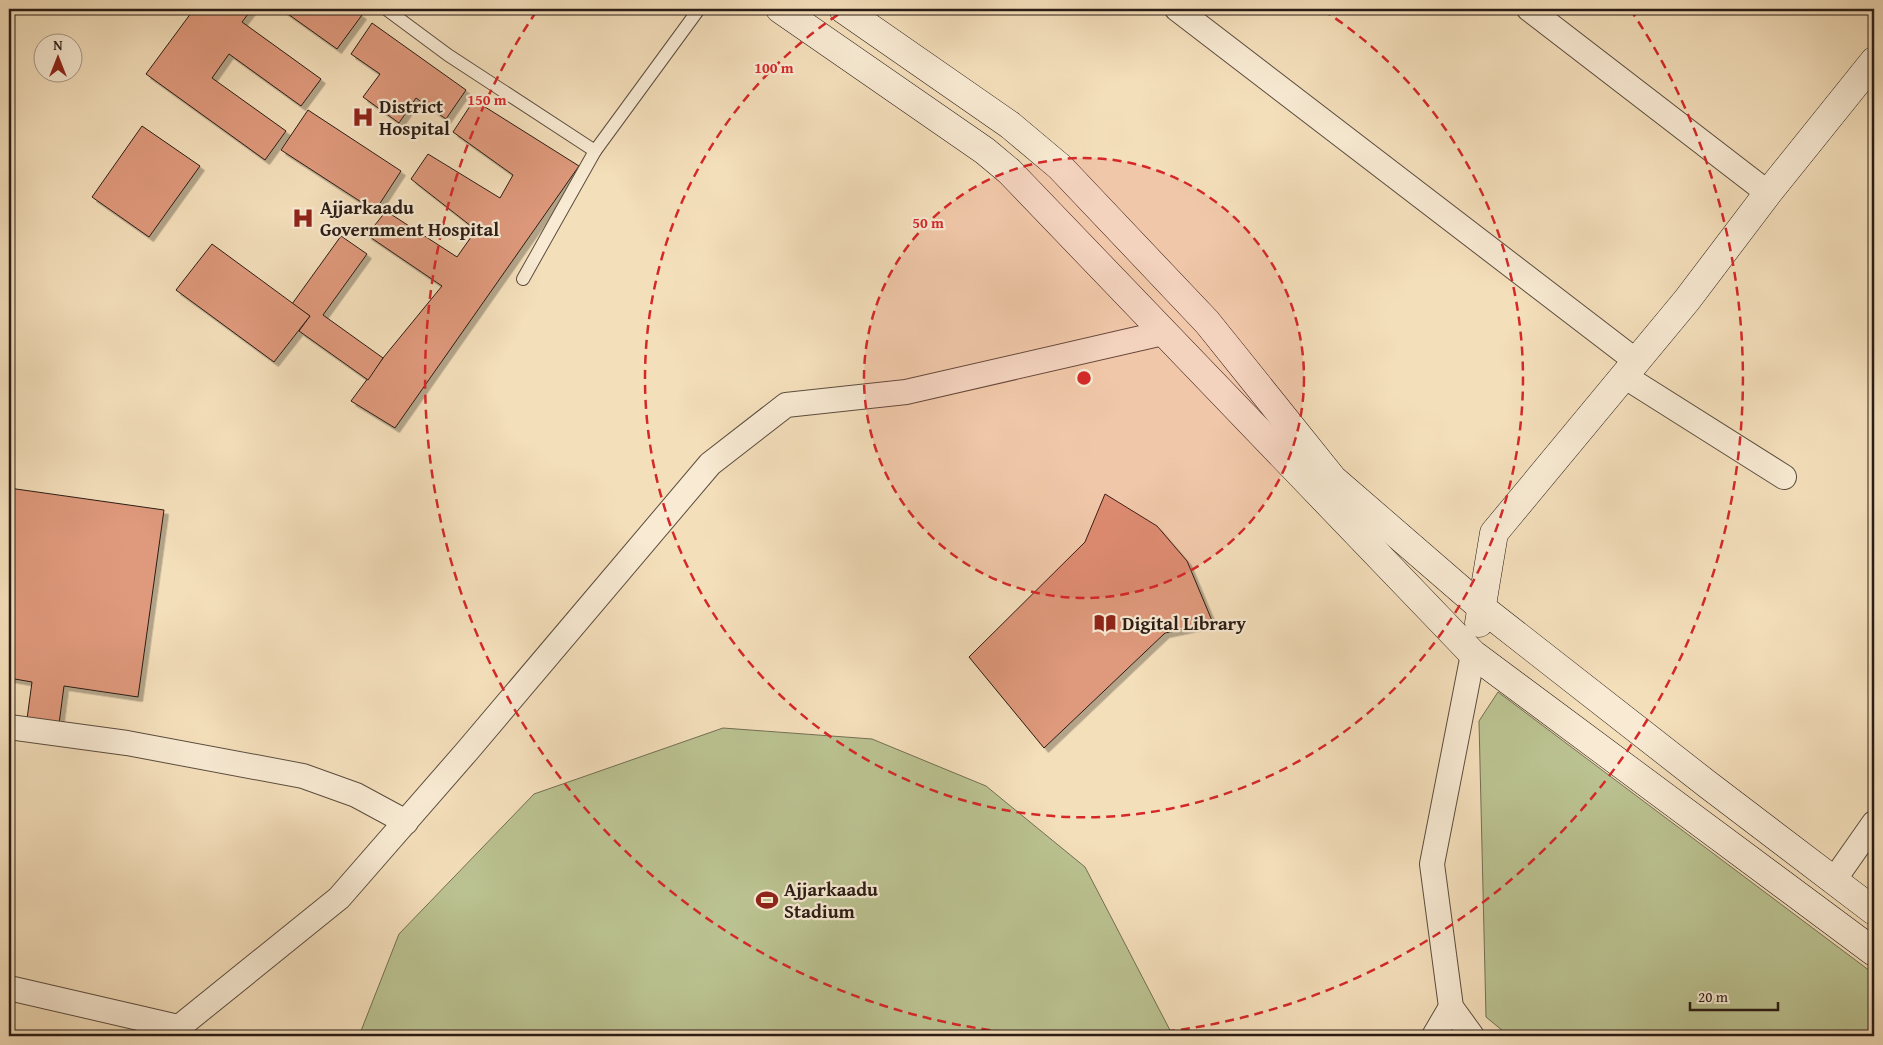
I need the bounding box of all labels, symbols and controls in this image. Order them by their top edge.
north arrow [32,32,82,82]
text: N [53,35,63,55]
text: 100 m [754,57,794,78]
text: 150 m [467,89,507,110]
place label: District Hospital [379,92,450,142]
hospital icon: District Hospital [350,104,376,130]
place label: Ajjarkaadu Government Hospital [320,193,499,243]
hospital icon: Ajjarkaadu Government Hospital [290,205,316,231]
text: 50 m [912,212,944,233]
centre of rings [1075,369,1093,387]
place label: Digital Library [1122,609,1246,637]
library icon: Digital Library [1092,610,1118,636]
place label: Ajjarkaadu Stadium [784,875,878,925]
sports icon: Ajjarkaadu Stadium [754,887,780,913]
scale bar [1690,980,1778,1012]
text: 20 m [1698,986,1729,1007]

